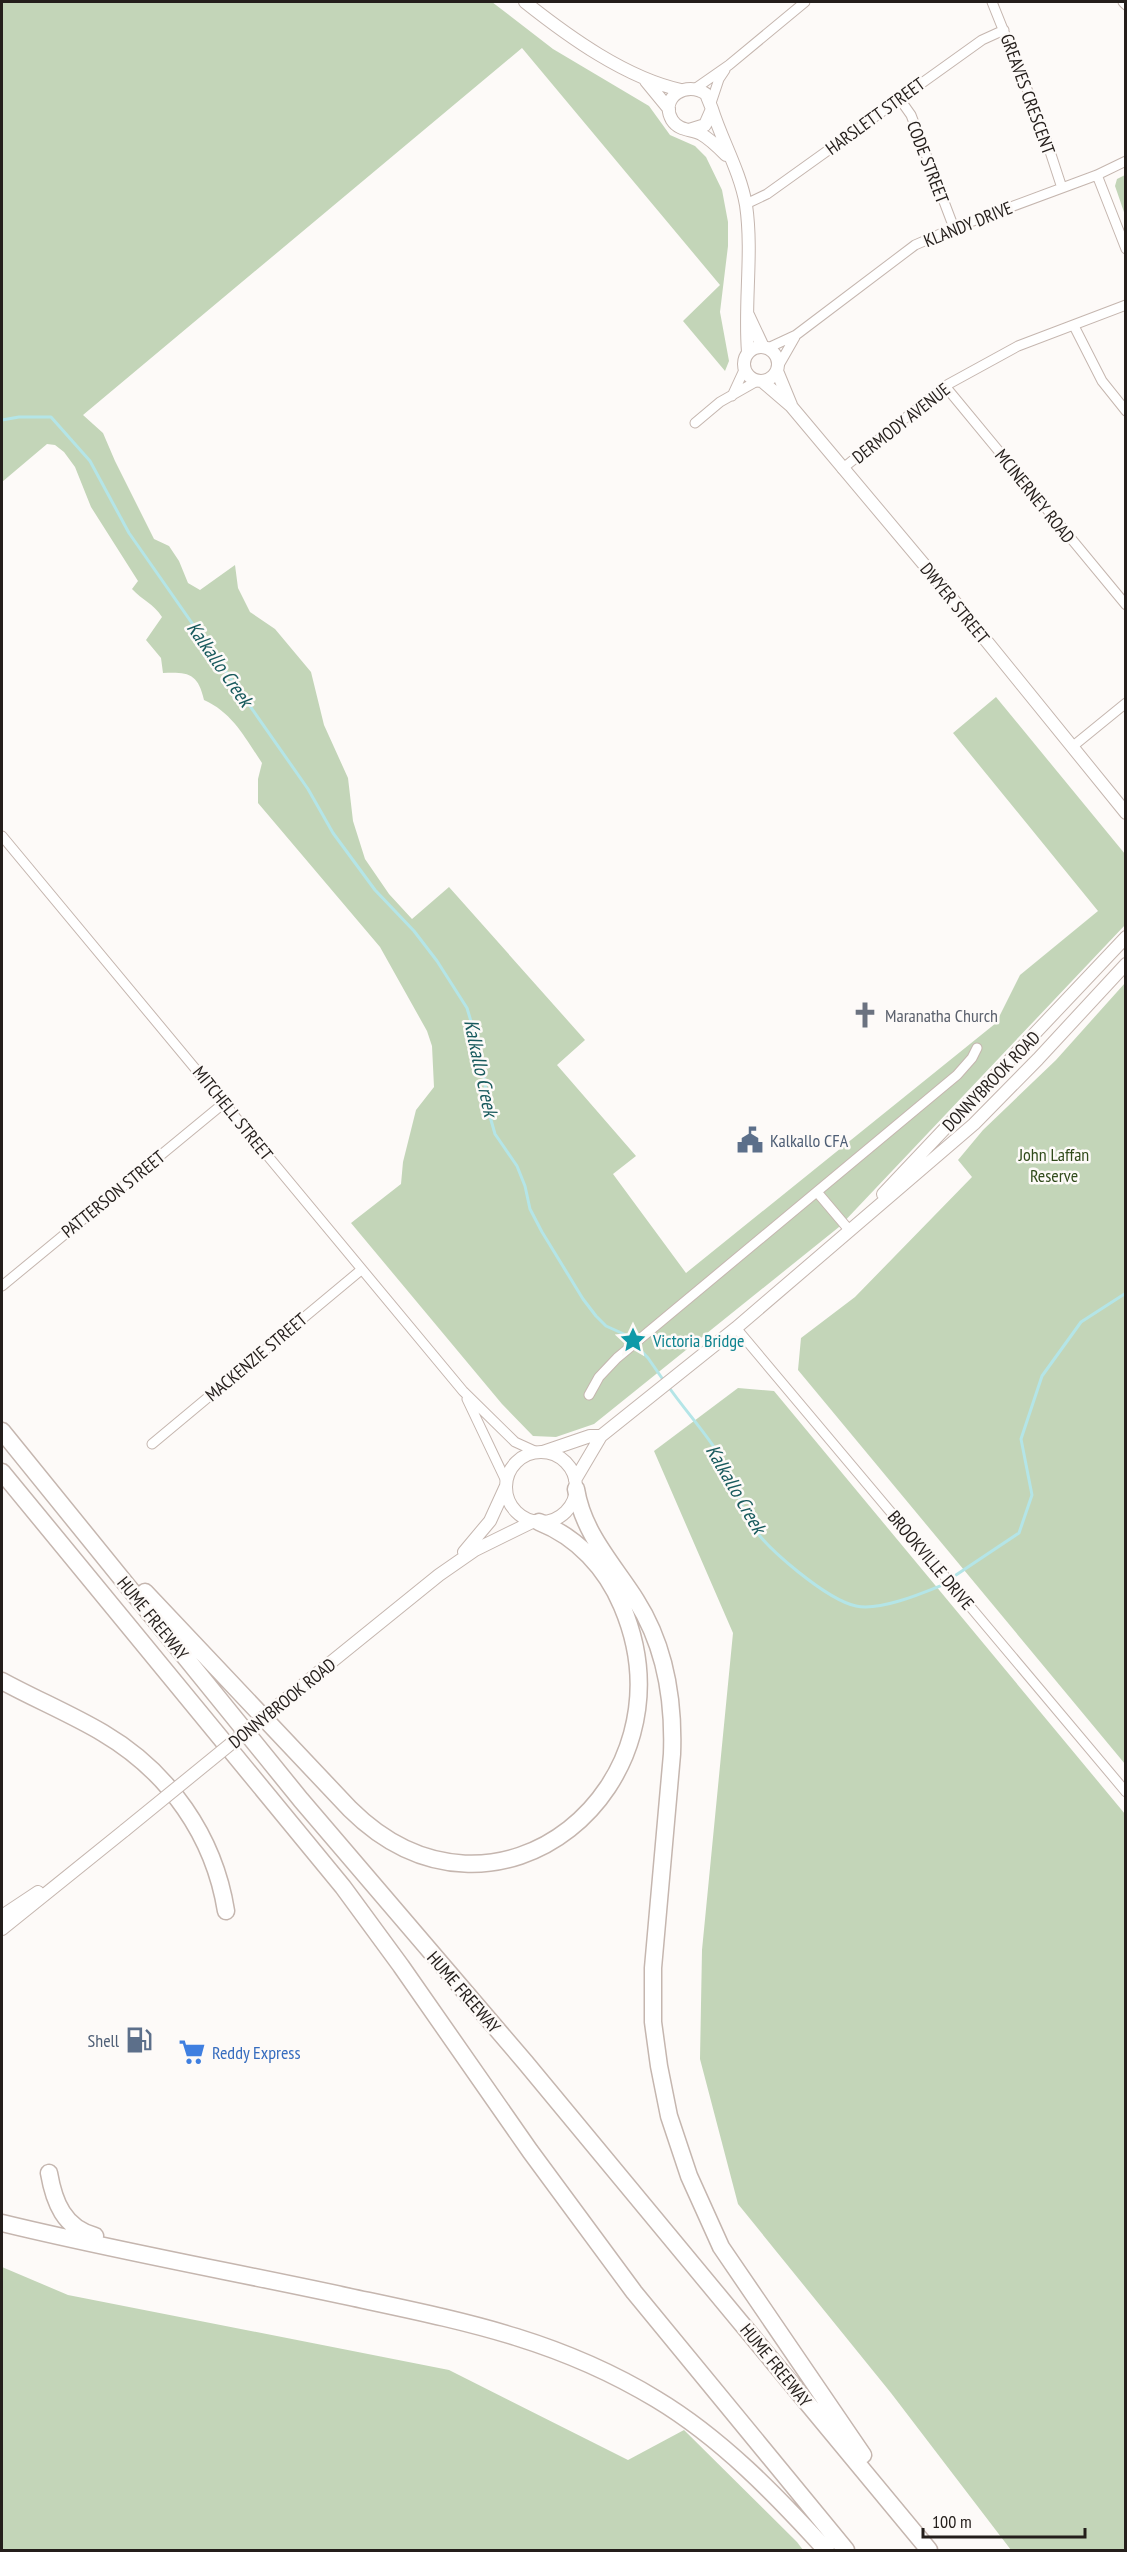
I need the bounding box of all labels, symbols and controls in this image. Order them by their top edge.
street label: GREAVES CRESCENT [996,31,1060,157]
street label: HARSLETT STREET [821,72,929,160]
street label: CODE STREET [902,117,954,207]
street label: KLANDY DRIVE [920,196,1016,252]
street label: DERMODY AVENUE [848,378,954,468]
street label: MCINERNEY ROAD [990,444,1080,548]
street label: DWYER STREET [915,558,995,648]
water label: Kalkallo Creek [181,616,260,714]
church icon: Maranatha Church [850,1000,880,1030]
place label: Maranatha Church [885,1004,998,1027]
water label: Kalkallo Creek [458,1017,504,1121]
street label: DONNYBROOK ROAD [937,1026,1045,1136]
street label: MITCHELL STREET [188,1061,278,1165]
public building icon: Kalkallo CFA [735,1125,765,1155]
place label: Kalkallo CFA [770,1129,849,1152]
park label: John Laffan Reserve [1018,1143,1089,1187]
street label: PATTERSON STREET [57,1145,169,1243]
street label: MACKENZIE STREET [200,1308,312,1406]
place icon: Victoria Bridge [618,1325,648,1355]
place label: Victoria Bridge [652,1329,744,1352]
water label: Kalkallo Creek [700,1440,773,1540]
street label: BROOKVILLE DRIVE [883,1506,979,1614]
street label: HUME FREEWAY [112,1572,194,1665]
street label: DONNYBROOK ROAD [224,1653,340,1753]
street label: HUME FREEWAY [422,1946,506,2038]
fuel station icon: Shell [124,2025,154,2055]
place label: Shell [88,2029,120,2052]
supermarket icon: Reddy Express [177,2037,207,2067]
place label: Reddy Express [212,2041,301,2064]
street label: HUME FREEWAY [735,2319,817,2412]
scale bar [923,2501,1085,2539]
text: 100 m [932,2510,972,2533]

